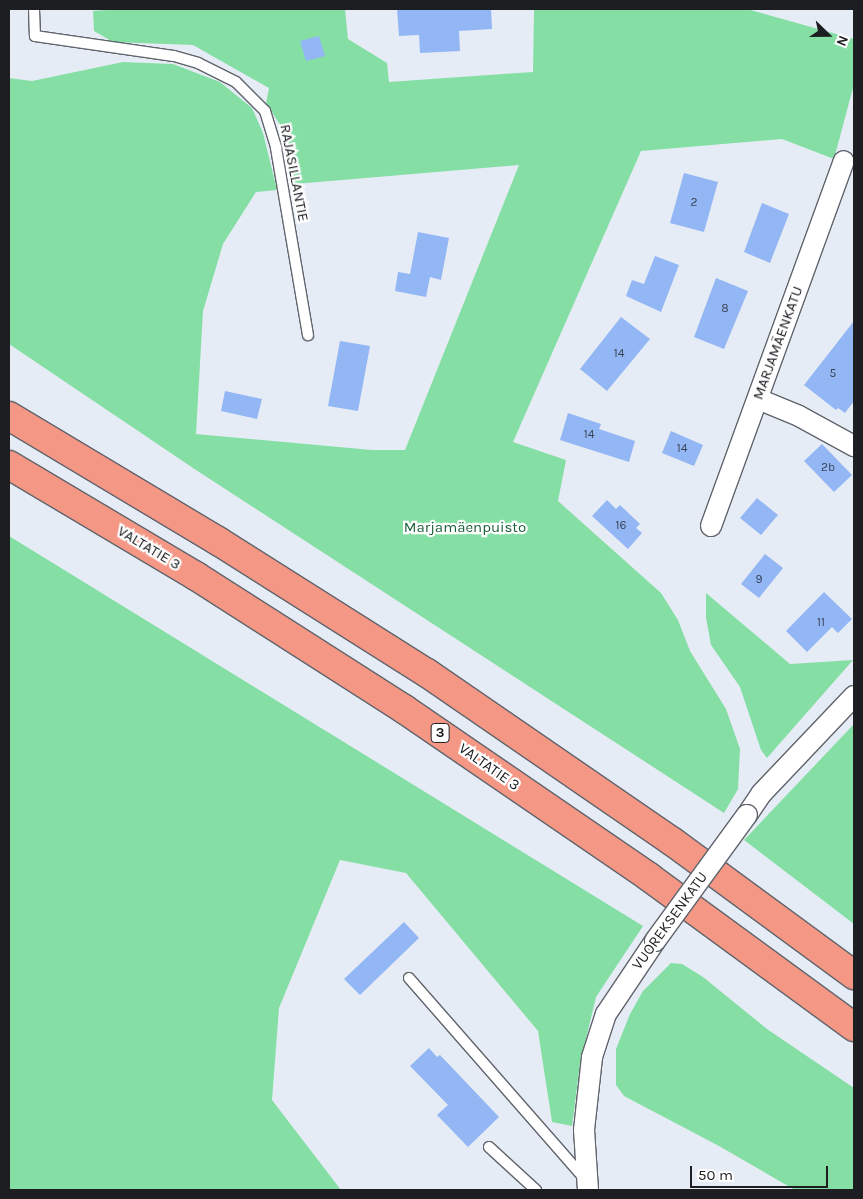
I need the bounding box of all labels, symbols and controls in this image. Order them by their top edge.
north arrow [803,10,853,60]
text: N [833,33,852,49]
street label: RAJASILLANTIE [276,123,312,223]
house number: 2 [691,196,697,210]
street label: MARJAMÄENKATU [749,284,807,402]
house number: 8 [721,302,729,316]
house number: 14 [614,347,624,361]
house number: 5 [830,367,836,381]
house number: 14 [584,428,594,442]
house number: 14 [677,442,687,456]
house number: 2b [821,461,835,475]
park label: Marjamäenpuisto [404,519,526,537]
house number: 16 [616,519,626,533]
street label: VALTATIE 3 [114,522,184,574]
house number: 9 [756,573,762,587]
house number: 11 [817,616,825,630]
road number: 3 [430,721,450,744]
street label: VALTATIE 3 [455,739,523,795]
street label: VUOREKSENKATU [628,868,712,974]
scale bar [693,1156,830,1188]
text: 50 m [698,1166,733,1184]

